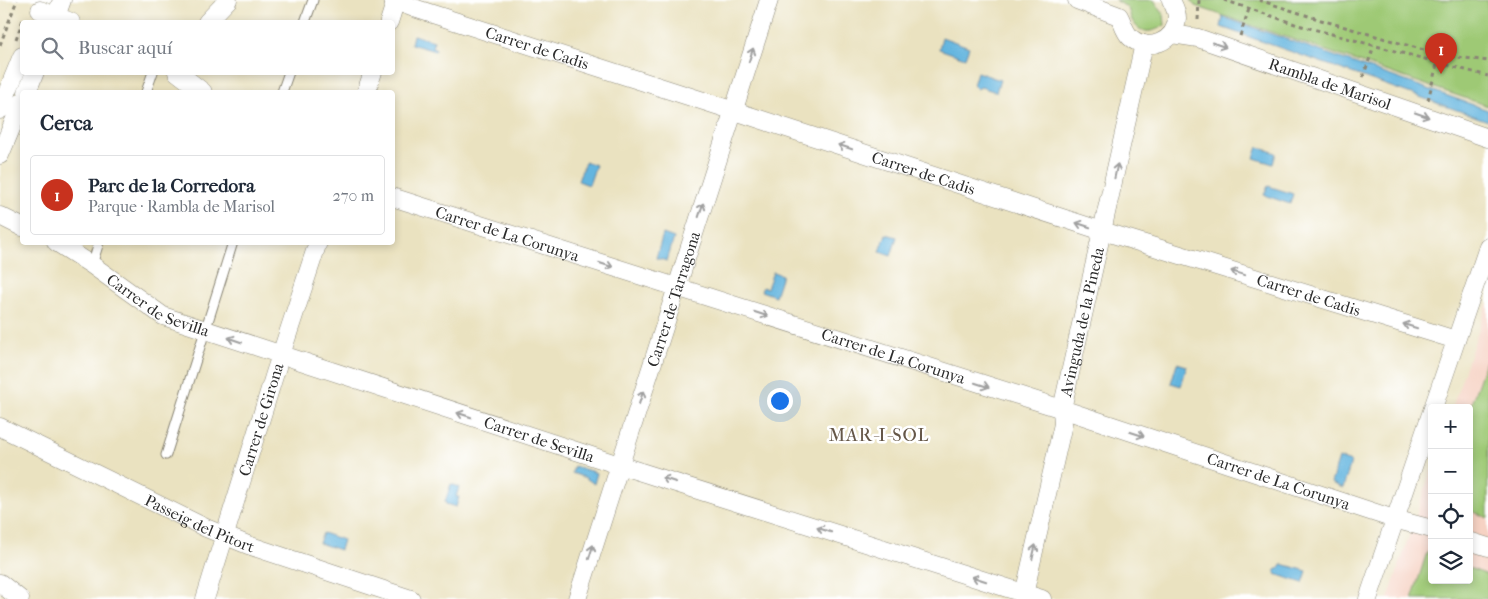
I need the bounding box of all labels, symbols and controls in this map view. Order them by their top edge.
search box [20,20,395,75]
street label: Carrer de Cadis [483,23,591,74]
pin: 1 [1425,33,1457,74]
icon: search [38,34,66,62]
text: Buscar aquí [78,37,172,59]
one-way arrow [1210,41,1226,50]
one-way arrow [746,47,756,63]
street label: Rambla de Marisol [1266,54,1394,114]
text: Cerca [40,111,92,135]
one-way arrow [1414,111,1429,120]
one-way arrow [838,142,853,151]
street label: Carrer de Cadis [869,147,978,199]
one-way arrow [1112,163,1122,179]
text: Parc de la Corredora [88,175,255,197]
text: 1 [54,186,60,205]
text: 270 m [333,186,374,205]
text: Parque · Rambla de Marisol [88,197,275,216]
street label: Carrer de La Corunya [433,202,582,266]
one-way arrow [697,202,707,218]
one-way arrow [1075,220,1091,229]
street label: Carrer de Tarragona [643,229,704,369]
street label: Avinguda de la Pineda [1056,245,1108,399]
one-way arrow [597,260,613,270]
one-way arrow [1230,267,1246,277]
street label: Carrer de Sevilla [103,270,212,341]
street label: Carrer de Cadis [1254,270,1363,320]
one-way arrow [752,309,768,319]
one-way arrow [1402,320,1418,330]
street label: Carrer de La Corunya [819,325,968,388]
one-way arrow [227,335,243,345]
street label: Carrer de Girona [235,360,288,478]
one-way arrow [974,380,990,390]
your location [767,388,793,414]
one-way arrow [636,390,646,406]
map controls [1428,404,1473,584]
button: + [1428,404,1473,449]
one-way arrow [457,409,473,419]
street label: Carrer de Sevilla [481,413,597,467]
district label: MAR-I-SOL [829,425,929,446]
one-way arrow [1128,430,1144,439]
street label: Carrer de La Corunya [1204,449,1353,514]
button: − [1428,449,1473,494]
one-way arrow [661,475,677,485]
street label: Passeig del Pitort [142,491,257,557]
button: locate [1428,494,1473,539]
one-way arrow [816,524,832,534]
button: layers [1428,539,1473,584]
one-way arrow [1030,544,1039,560]
one-way arrow [587,545,597,561]
one-way arrow [971,574,987,583]

